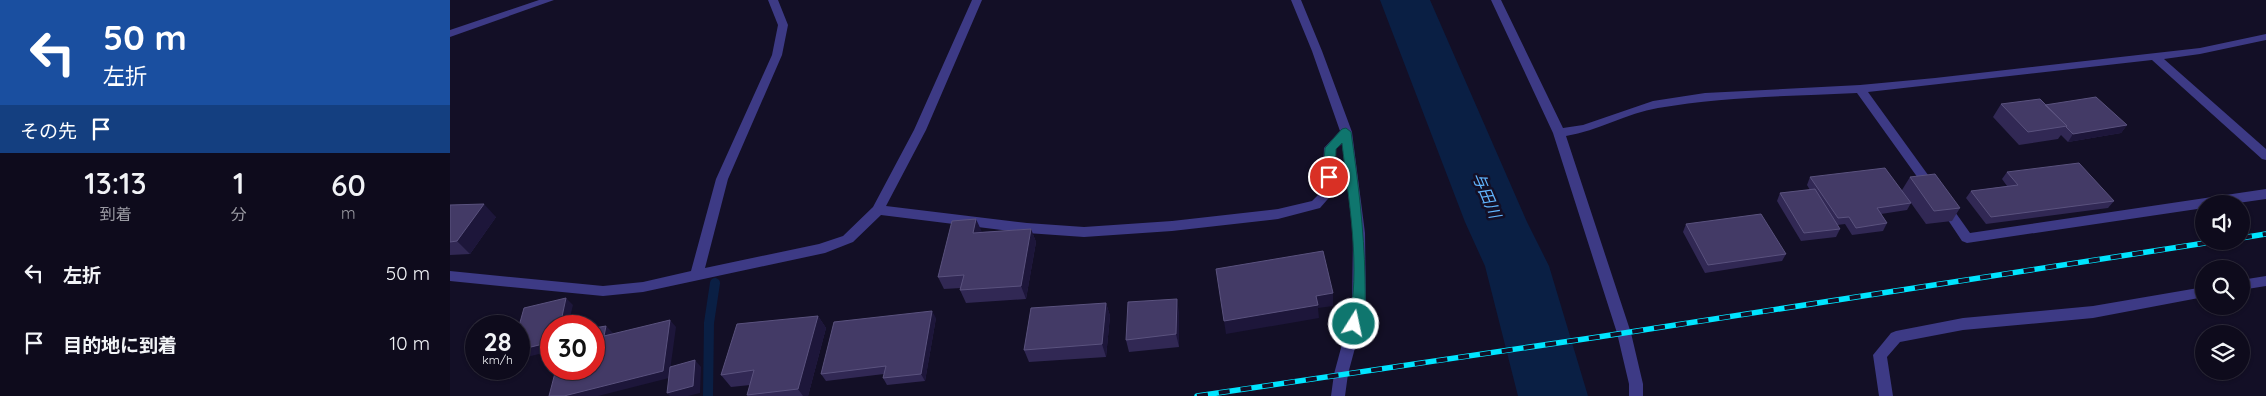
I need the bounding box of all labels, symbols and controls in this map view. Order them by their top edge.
text: 50 m [103,15,187,59]
icon: left [20,20,85,85]
text: 左折 [103,62,147,90]
icon: arrive [87,115,115,143]
text: その先 [20,119,77,143]
pin [1308,156,1350,198]
icon: arrive [1315,163,1343,191]
text: 13:13 [84,164,147,202]
text: 1 [233,164,245,202]
text: 60 [331,166,366,204]
water label: 与田川 [1468,169,1506,223]
map controls [2195,195,2250,380]
button: sound [2195,195,2250,250]
text: m [341,203,356,223]
text: 到着 [99,204,131,224]
text: 分 [231,204,247,224]
icon: left [20,259,48,287]
button: search [2195,260,2250,315]
text: 50 m [386,261,430,285]
text: 左折 [63,263,101,287]
position arrow [1327,297,1379,349]
speed limit sign: 30 [540,315,605,380]
button: layers [2195,325,2250,380]
text: 28 [484,326,511,357]
icon: arrive [20,329,48,357]
text: 10 m [389,331,430,355]
text: 目的地に到着 [63,333,177,357]
text: km/h [482,352,513,367]

